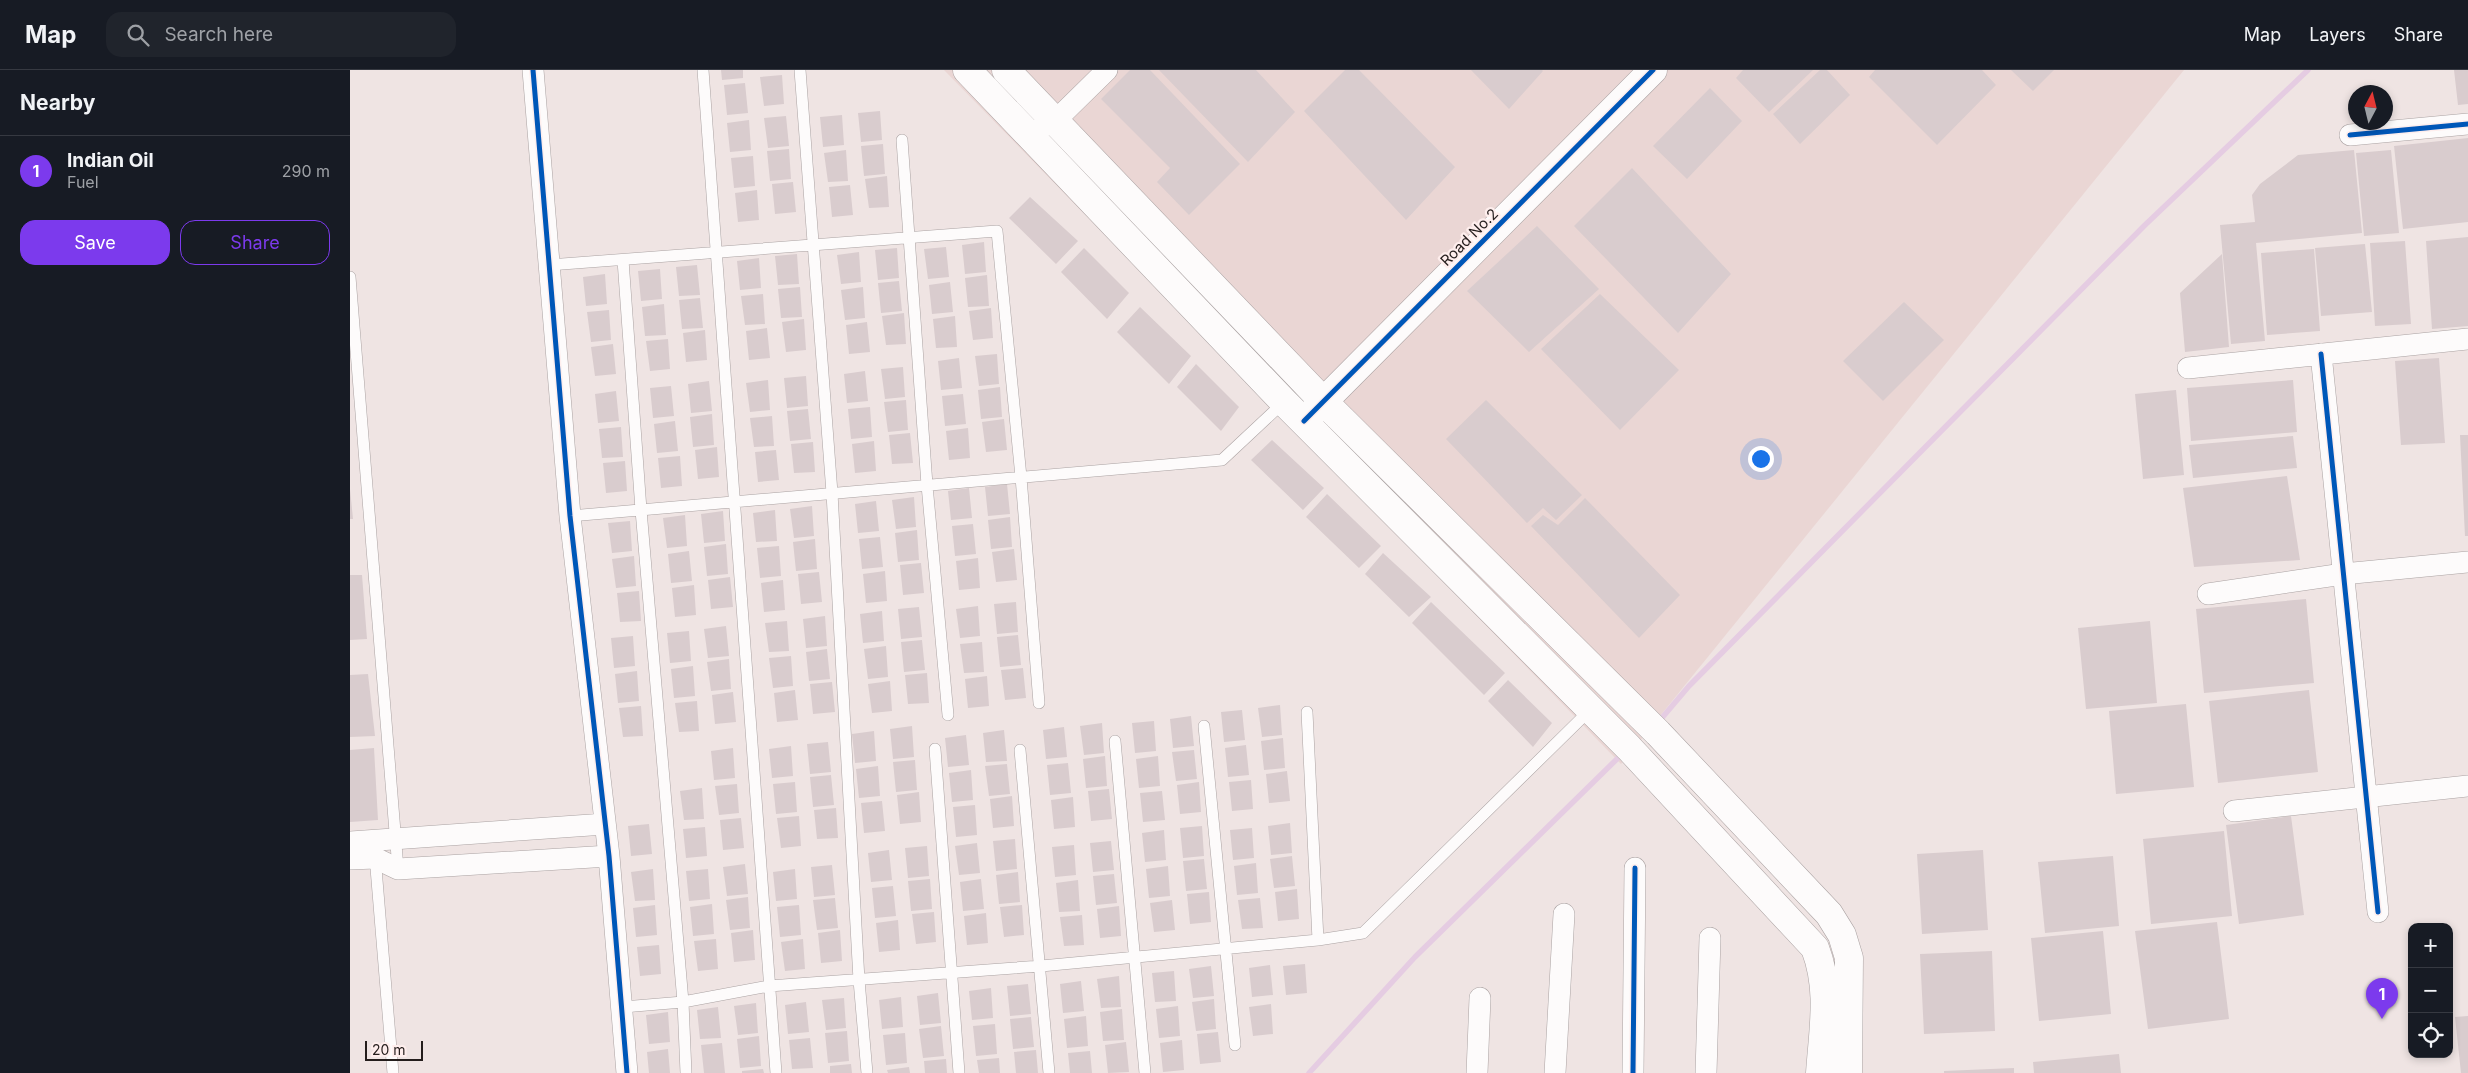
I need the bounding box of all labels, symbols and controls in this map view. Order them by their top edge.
search box [106,12,456,57]
text: Map [25,20,76,49]
icon: search [124,21,152,49]
text: Search here [164,23,273,46]
text: Map [2244,24,2281,45]
text: Layers [2309,24,2366,45]
text: Share [2394,24,2443,45]
north arrow [2348,85,2393,130]
text: Nearby [20,90,95,115]
text: Indian Oil [67,149,154,172]
text: 1 [33,161,39,181]
text: 290 m [282,161,330,181]
text: Fuel [67,172,99,192]
street label: Road No.2 [1436,204,1502,270]
button: Save [20,220,170,265]
button: Share [180,220,330,265]
your location [1748,446,1774,472]
map controls [2408,923,2453,1058]
button: + [2408,923,2453,968]
button: − [2408,968,2453,1013]
pin: 1 [2366,978,2398,1019]
button: locate [2408,1013,2453,1058]
scale bar [365,1038,422,1061]
text: 20 m [372,1041,406,1058]

